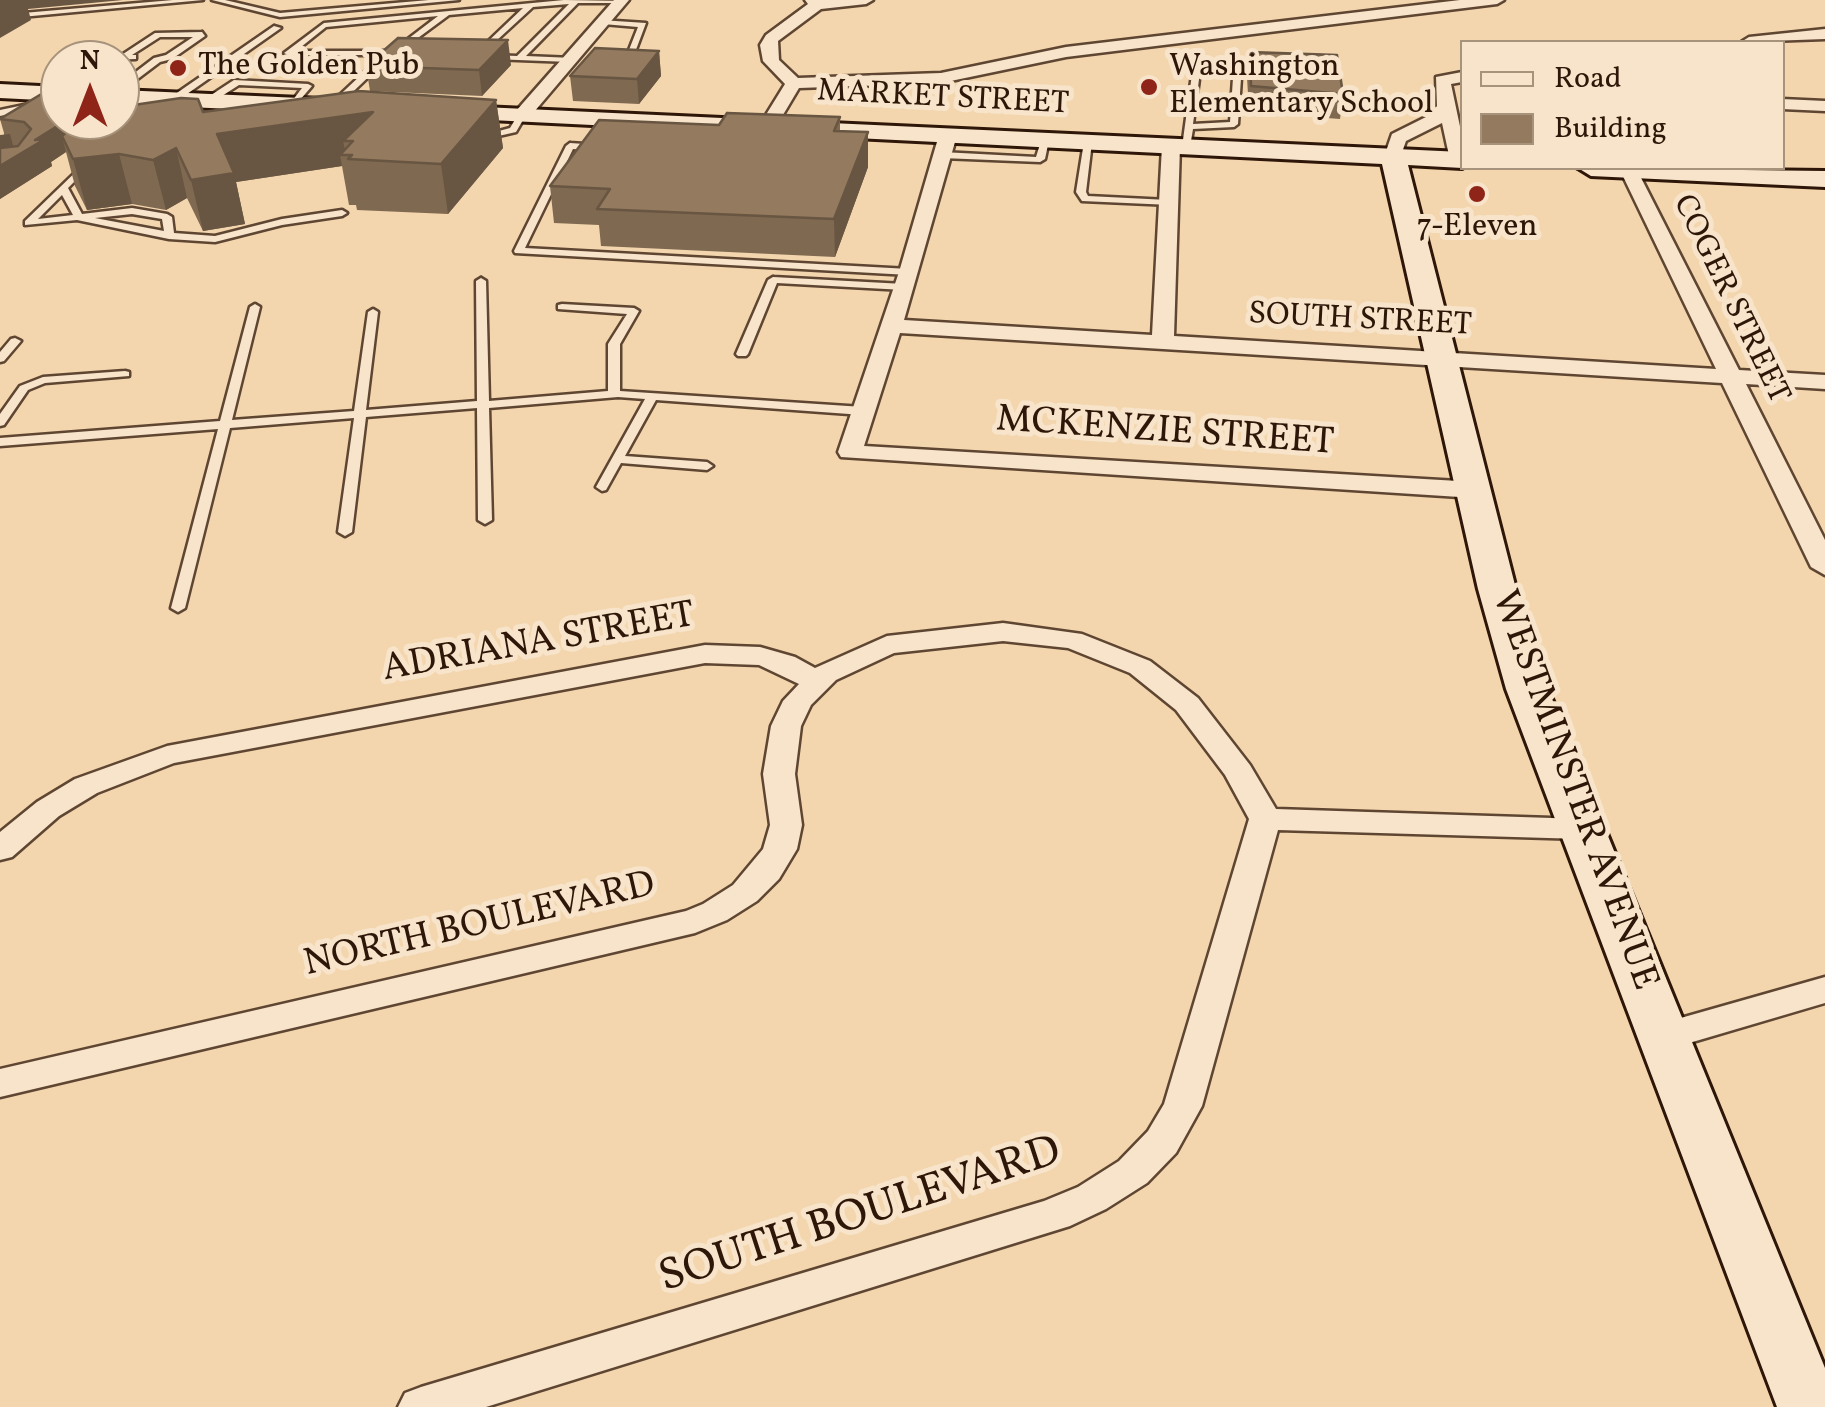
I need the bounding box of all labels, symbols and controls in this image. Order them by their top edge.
north arrow [40,40,140,140]
legend [1460,40,1785,170]
text: N [80,42,100,81]
place label: The Golden Pub [198,49,419,87]
place label: Washington Elementary School [1169,50,1433,125]
marker: The Golden Pub [167,57,189,79]
text: Road [1554,58,1622,100]
street label: MARKET STREET [816,74,1070,126]
marker: Washington Elementary School [1138,76,1160,98]
text: Building [1554,108,1667,150]
marker: 7-Eleven [1466,183,1488,205]
street label: COGER STREET [1662,189,1796,411]
place label: 7-Eleven [1416,210,1538,248]
street label: SOUTH STREET [1247,297,1473,347]
street label: MCKENZIE STREET [994,399,1336,469]
street label: WESTMINSTER AVENUE [1478,585,1666,997]
street label: ADRIANA STREET [379,595,699,695]
street label: NORTH BOULEVARD [300,864,660,990]
street label: SOUTH BOULEVARD [653,1128,1069,1308]

